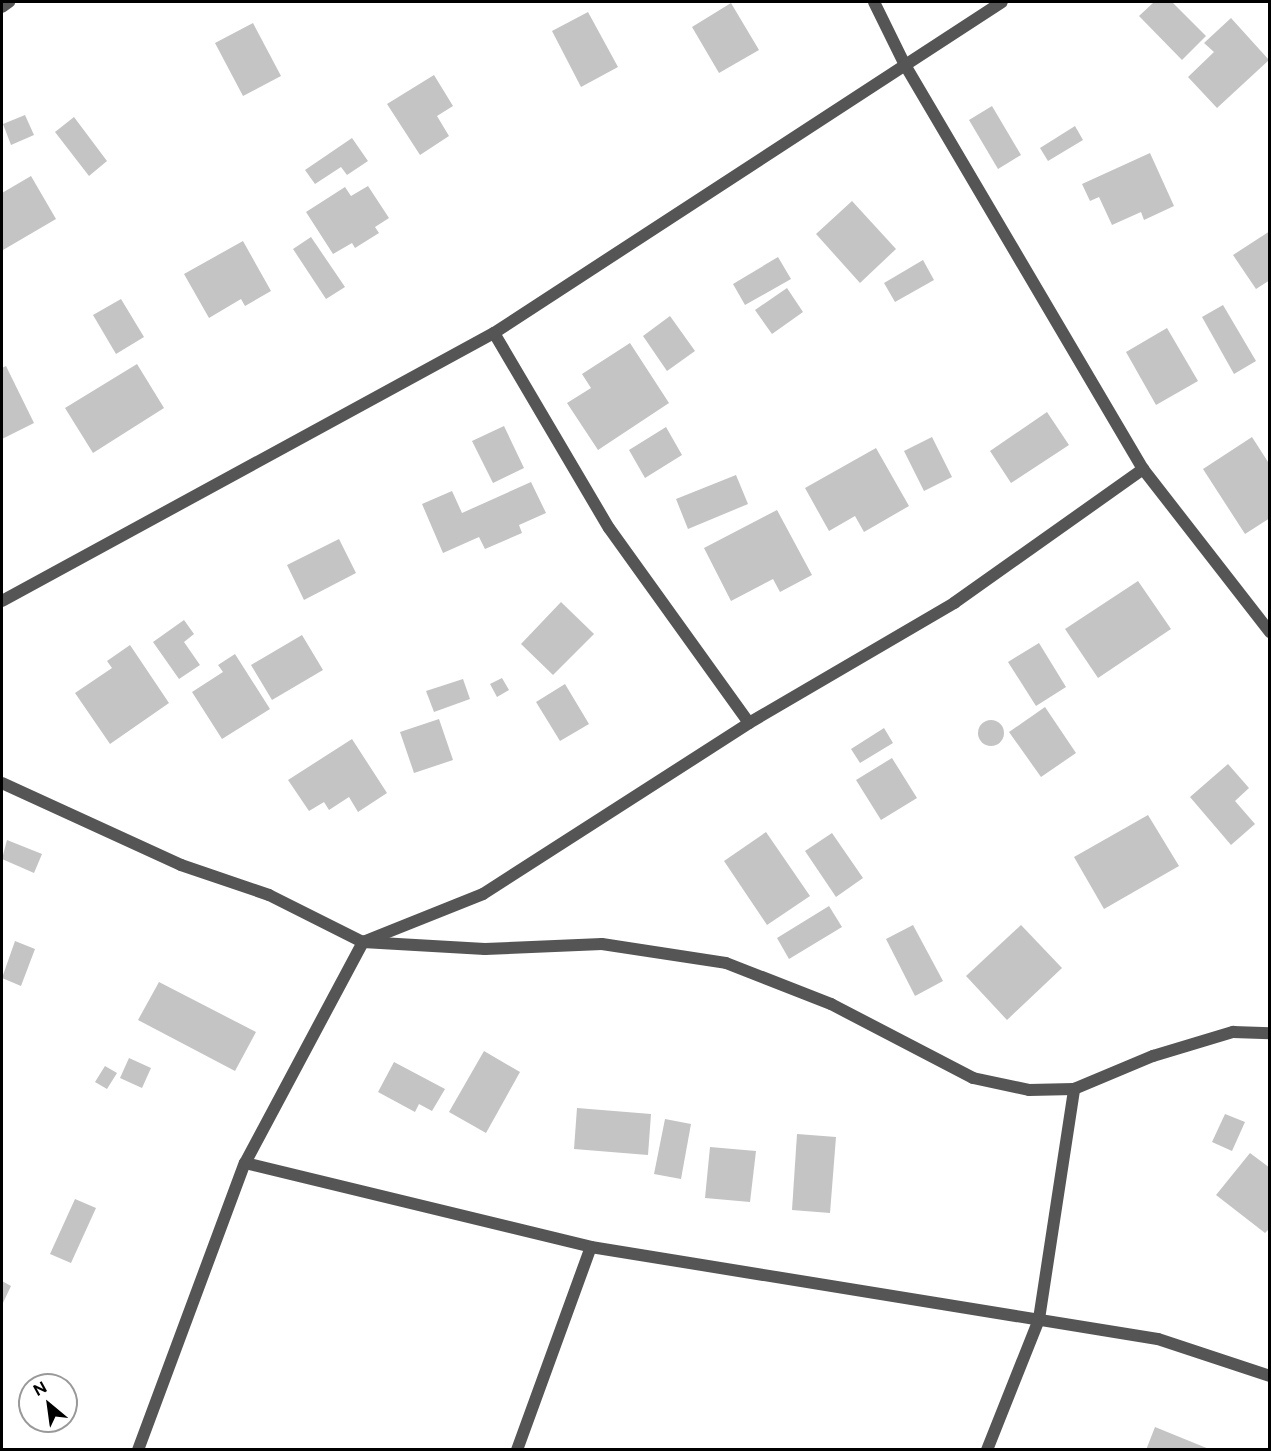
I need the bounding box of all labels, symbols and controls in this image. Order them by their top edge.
north arrow [18,1373,78,1433]
text: N [30,1377,50,1400]

